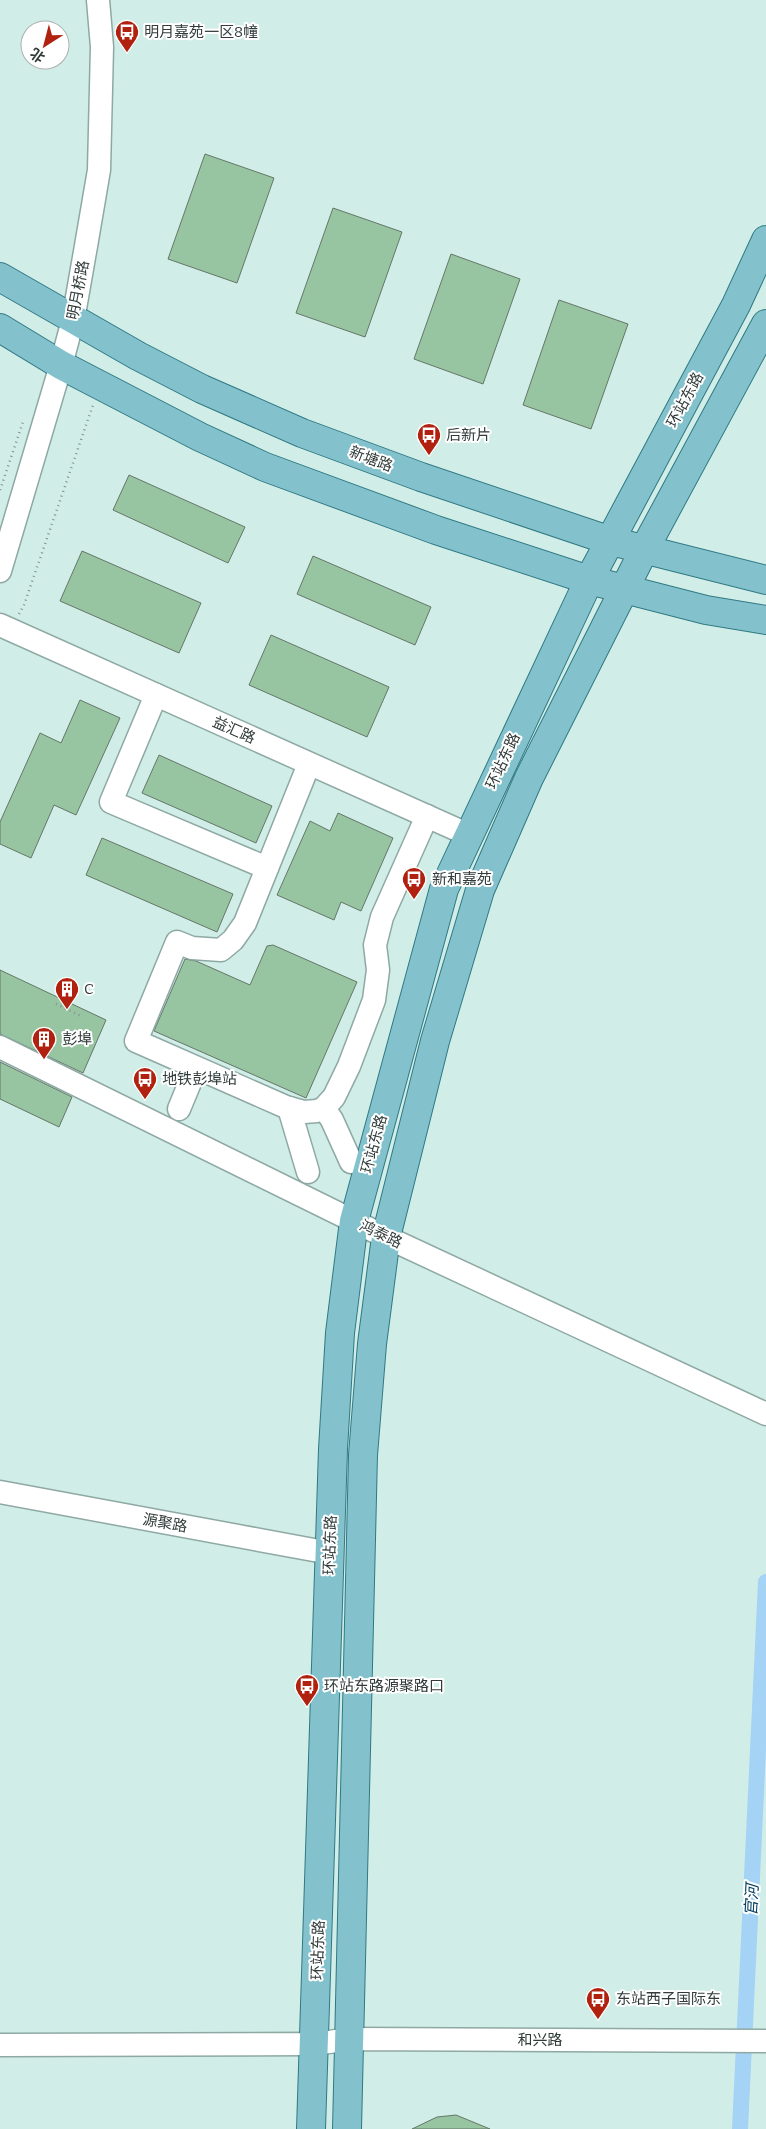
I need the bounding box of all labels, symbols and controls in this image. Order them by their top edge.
bus stop icon: 明月嘉苑一区8幢 [114,19,140,53]
north arrow [20,20,70,70]
place label: 明月嘉苑一区8幢 [144,23,258,41]
text: 北 [27,44,48,66]
street label: 明月桥路 [63,259,93,321]
street label: 环站东路 [663,369,707,431]
bus stop icon: 后新片 [416,422,442,456]
place label: 后新片 [446,426,491,444]
street label: 新塘路 [347,443,395,475]
street label: 益汇路 [210,713,258,747]
street label: 环站东路 [482,730,524,792]
bus stop icon: 新和嘉苑 [401,866,427,900]
place label: 新和嘉苑 [432,870,492,888]
building icon: C [54,976,80,1010]
place label: C [84,980,94,998]
building icon: 彭埠 [31,1026,57,1060]
place label: 彭埠 [62,1030,92,1048]
bus stop icon: 地铁彭埠站 [132,1066,158,1100]
place label: 地铁彭埠站 [162,1070,237,1088]
street label: 环站东路 [358,1113,390,1175]
street label: 鸿泰路 [357,1216,405,1252]
street label: 源聚路 [141,1510,189,1536]
street label: 环站东路 [320,1515,340,1575]
bus stop icon: 环站东路源聚路口 [294,1673,320,1707]
place label: 环站东路源聚路口 [324,1677,444,1695]
water label: 官河 [741,1881,762,1917]
street label: 环站东路 [308,1920,328,1980]
bus stop icon: 东站西子国际东 [585,1986,611,2020]
place label: 东站西子国际东 [616,1990,721,2008]
street label: 和兴路 [517,2031,563,2049]

